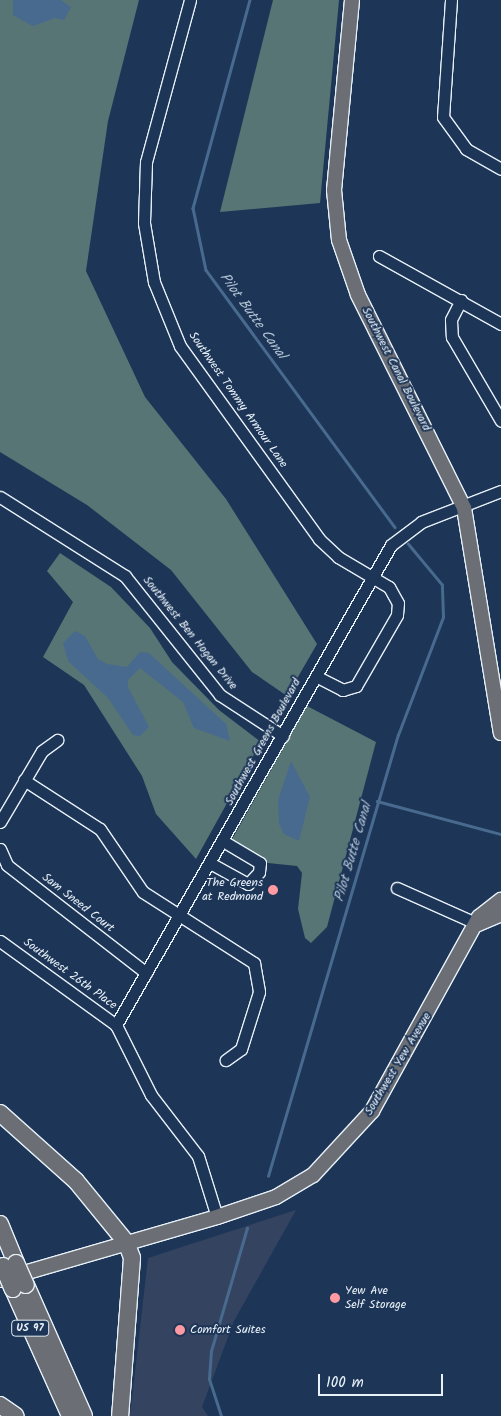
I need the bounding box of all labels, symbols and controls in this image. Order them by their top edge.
water label: Pilot Butte Canal [216,270,290,362]
street label: Southwest Canal Boulevard [358,305,434,433]
street label: Southwest Tommy Armour Lane [185,329,291,471]
street label: Southwest Ben Hogan Drive [140,573,240,693]
street label: Southwest Greens Boulevard [222,676,304,808]
water label: Pilot Butte Canal [331,800,375,904]
street label: Sam Sneed Court [39,870,117,936]
place label: The Greens at Redmond [202,876,263,904]
marker: The Greens at Redmond [267,884,279,896]
street label: Southwest 26th Place [20,935,120,1013]
street label: Southwest Yew Avenue [362,1010,434,1118]
place label: Yew Ave Self Storage [345,1284,406,1312]
marker: Yew Ave Self Storage [329,1292,341,1304]
road number: US 97 [10,1320,50,1336]
place label: Comfort Suites [190,1323,266,1337]
marker: Comfort Suites [174,1324,186,1336]
scale bar [321,1364,446,1396]
text: 100 m [326,1371,364,1395]

